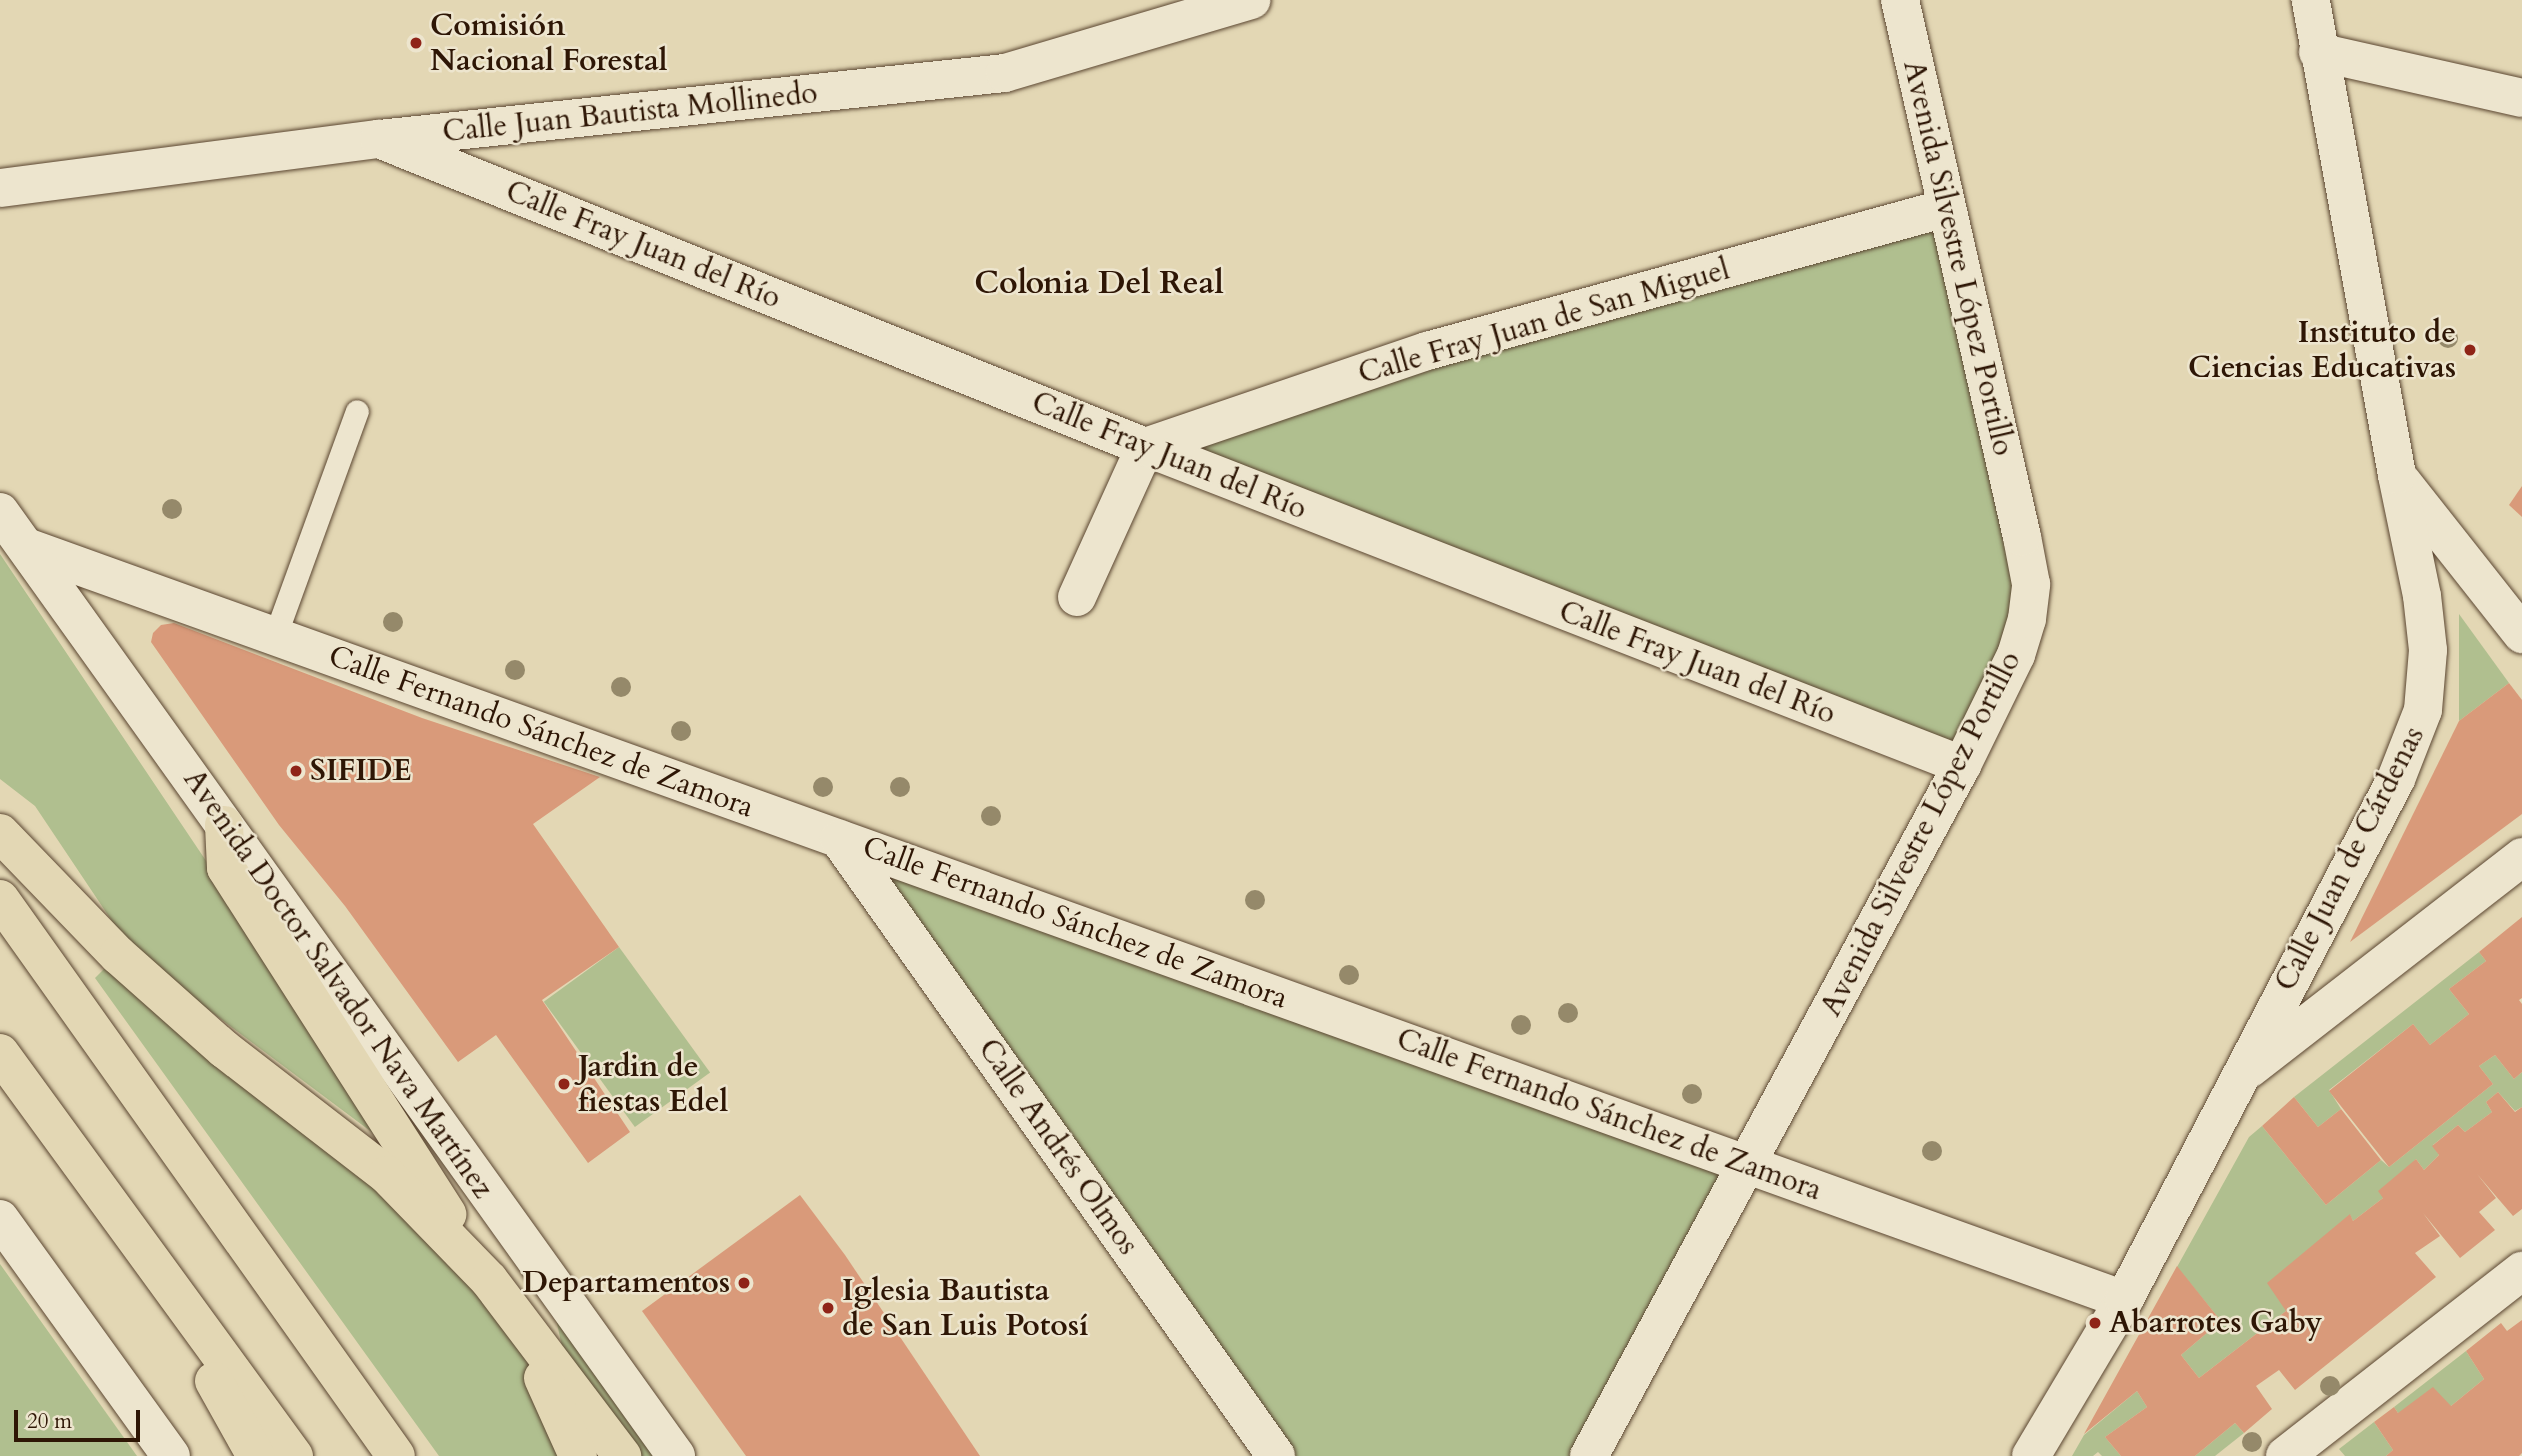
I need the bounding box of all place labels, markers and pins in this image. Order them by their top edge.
place label: Comisión Nacional Forestal [430,8,668,78]
marker: Comisión Nacional Forestal [408,35,424,51]
place label: Instituto de Ciencias Educativas [2188,315,2456,386]
marker: Instituto de Ciencias Educativas [2462,342,2478,358]
place label: SIFIDE [310,753,412,789]
marker: SIFIDE [288,763,304,779]
place label: Jardin de fiestas Edel [578,1049,728,1120]
marker: Jardin de fiestas Edel [556,1076,572,1092]
place label: Departamentos [522,1265,730,1301]
place label: Iglesia Bautista de San Luis Potosí [842,1273,1089,1344]
marker: Departamentos [736,1275,752,1291]
marker: Iglesia Bautista de San Luis Potosí [820,1300,836,1316]
place label: Abarrotes Gaby [2109,1305,2322,1341]
marker: Abarrotes Gaby [2087,1315,2103,1331]

